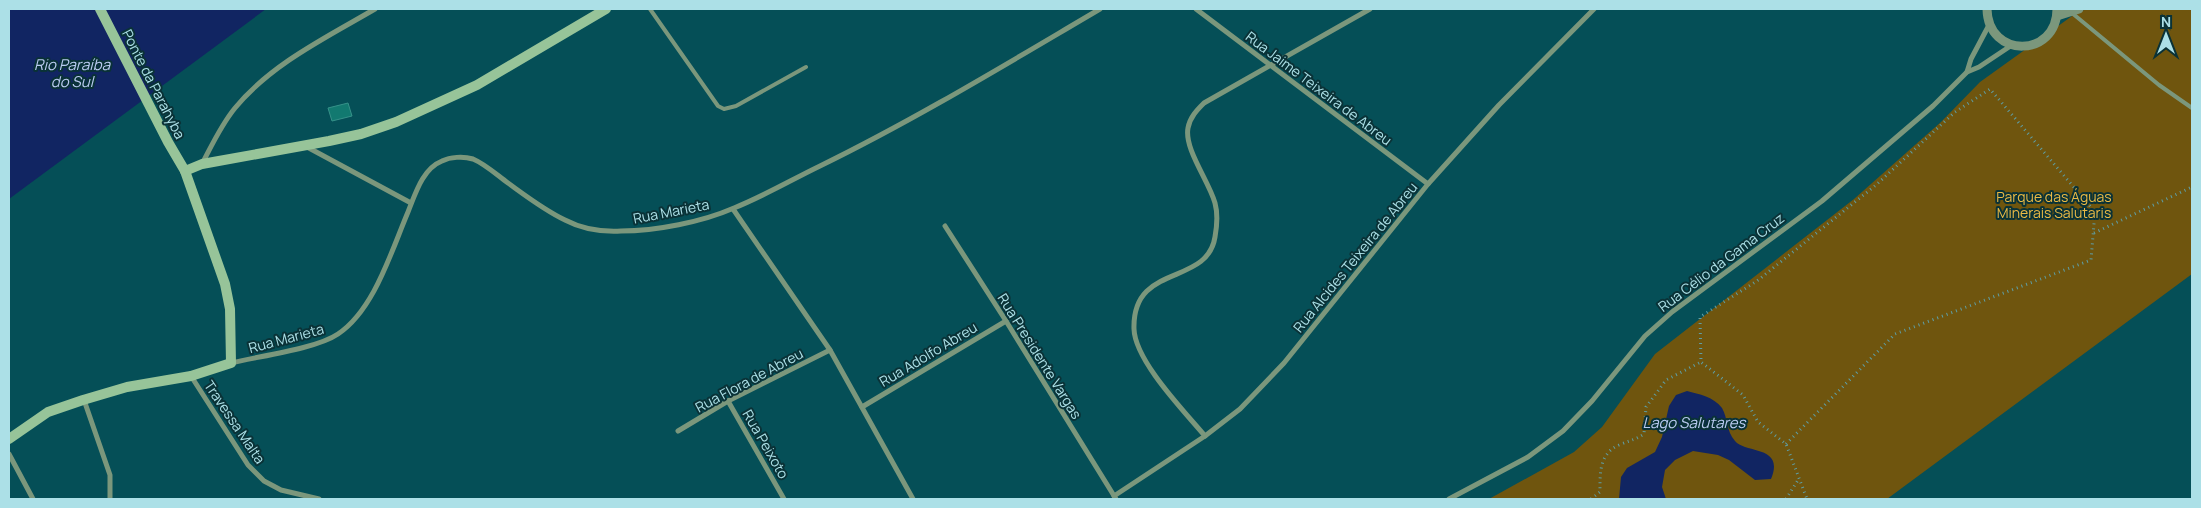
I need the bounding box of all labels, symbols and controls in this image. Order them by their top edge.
north arrow [2141,10,2191,60]
text: N [2161,12,2171,31]
street label: Ponte da Parahyba [118,26,190,142]
street label: Rua Jaime Teixeira de Abreu [1242,27,1396,149]
water label: Rio Paraíba do Sul [34,54,111,92]
street label: Rua Alcides Teixeira de Abreu [1289,178,1421,336]
park label: Parque das Águas Minerais Salutaris [1996,187,2112,222]
street label: Rua Marieta [631,194,711,228]
street label: Rua Célio da Gama Cruz [1654,208,1788,316]
street label: Rua Presidente Vargas [994,290,1086,422]
street label: Rua Adolfo Abreu [876,317,980,391]
street label: Rua Marieta [246,319,326,357]
street label: Rua Flora de Abreu [692,344,806,416]
street label: Travessa Malta [200,377,270,467]
street label: Rua Peixoto [739,406,793,482]
water label: Lago Salutares [1643,412,1747,433]

